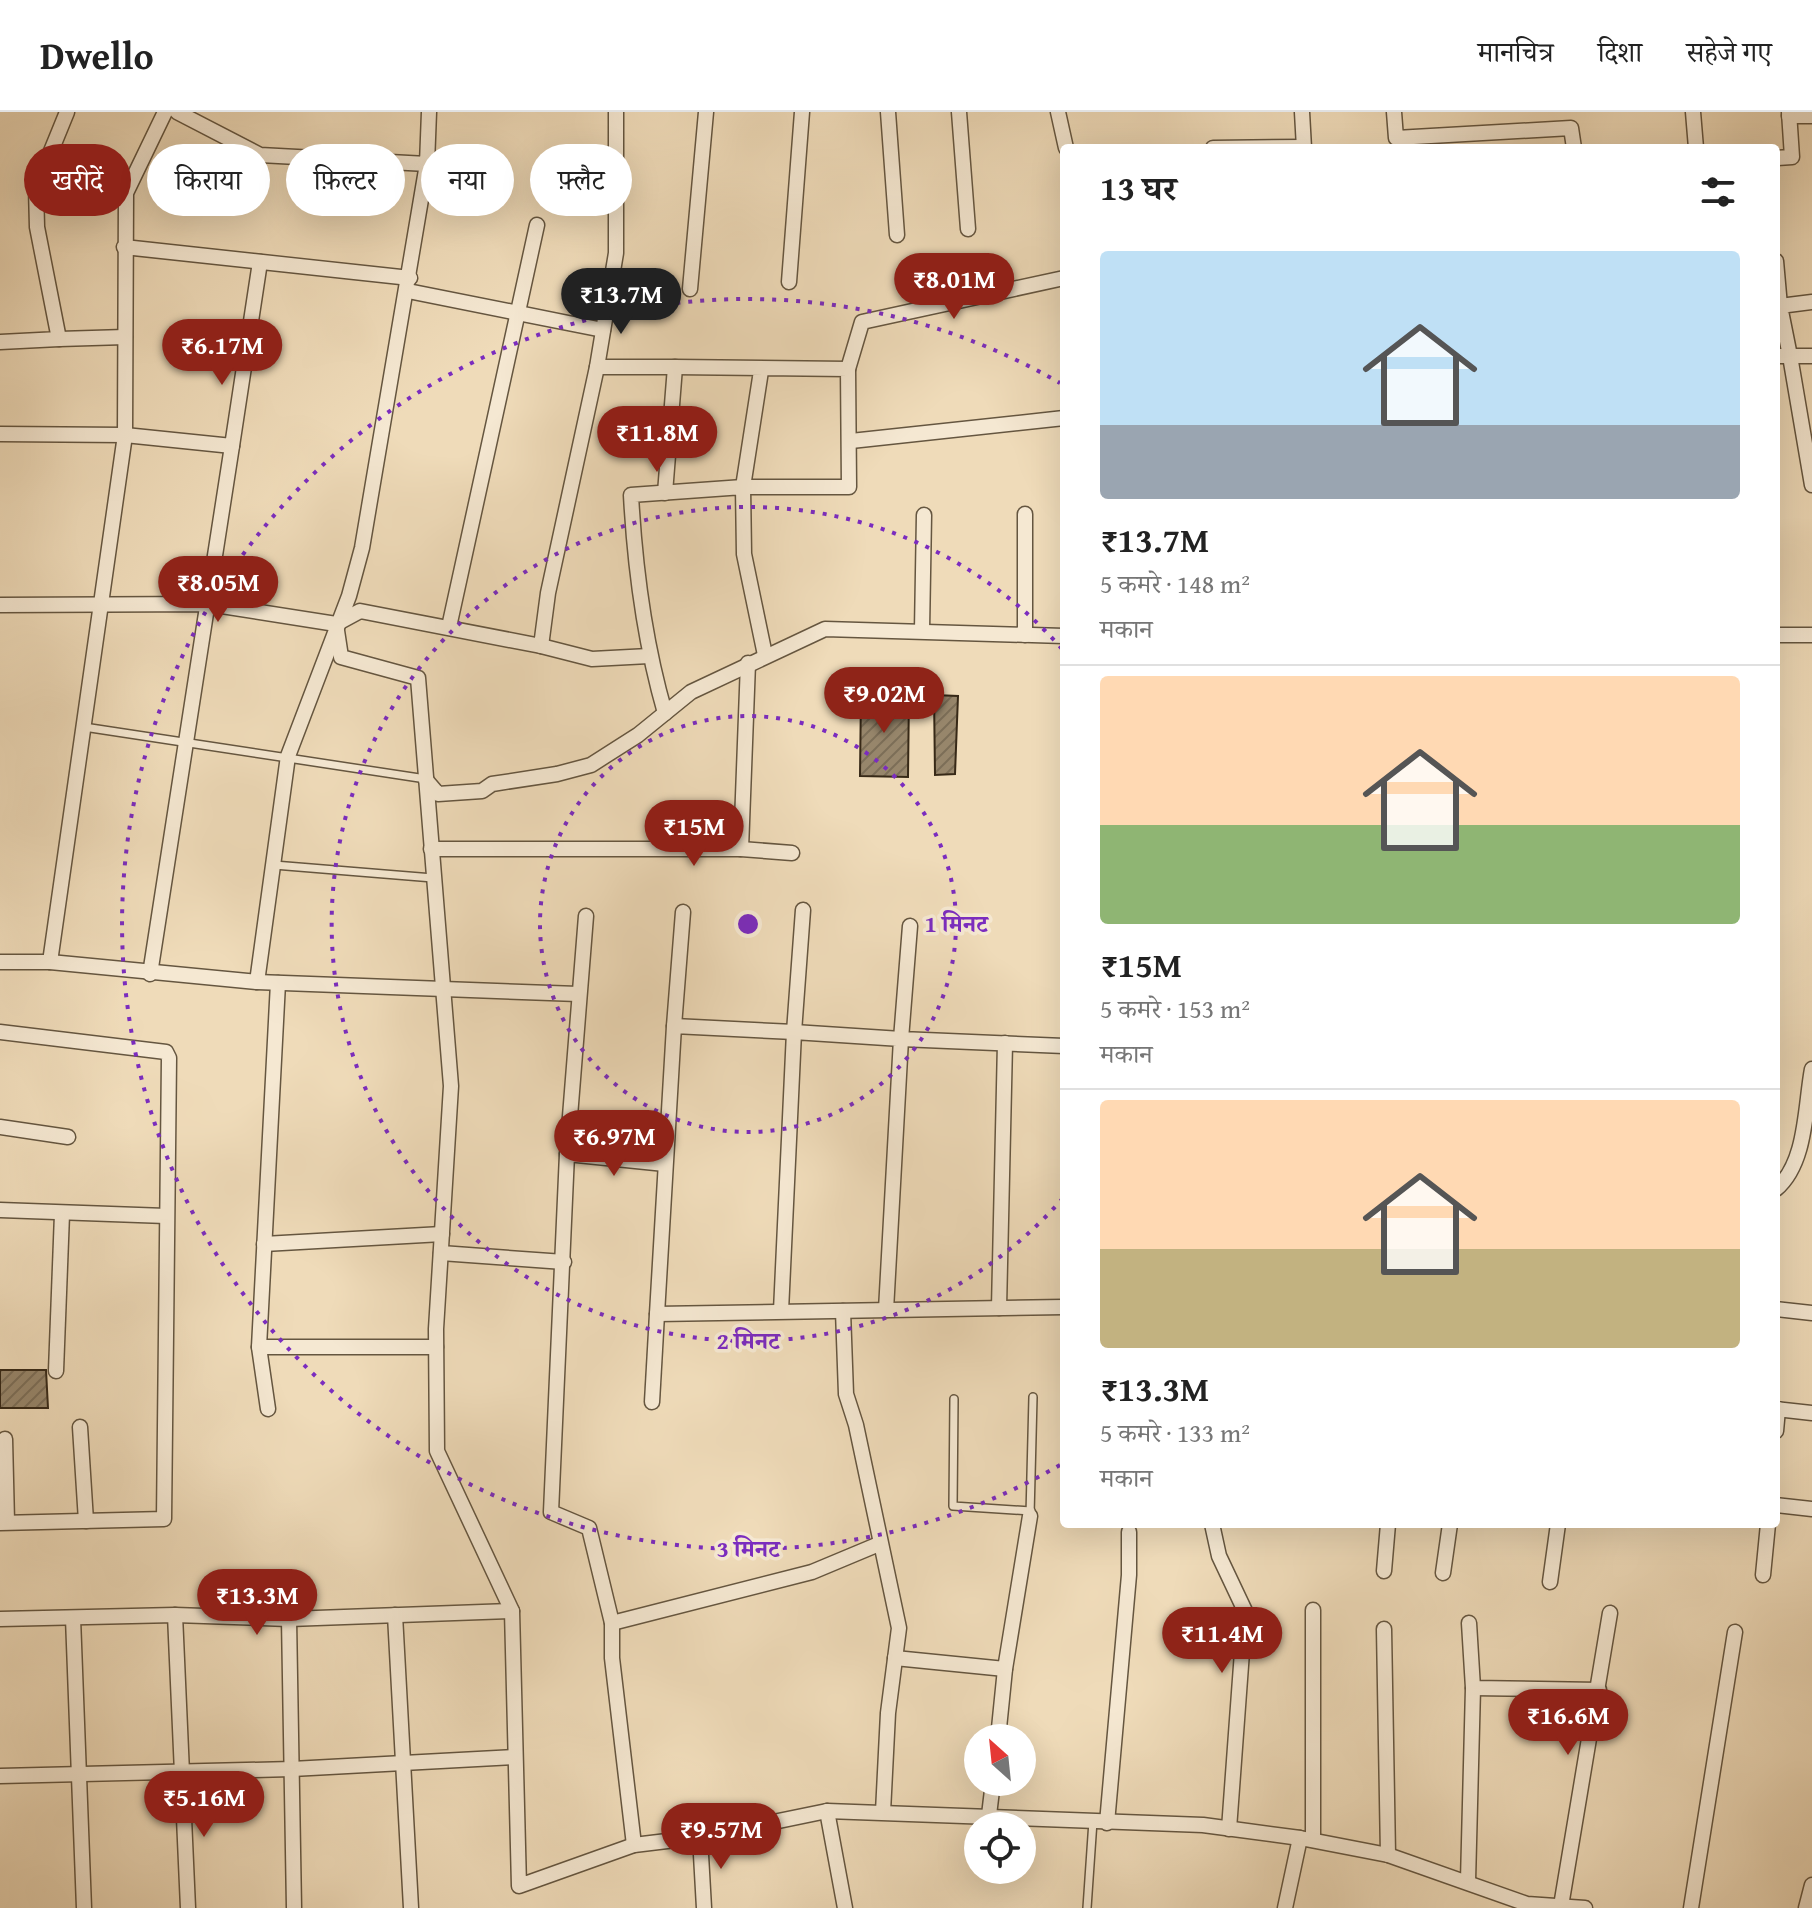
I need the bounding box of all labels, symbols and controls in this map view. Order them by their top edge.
text: Dwello [40,27,154,83]
text: मानचित्र [1478,31,1554,72]
text: दिशा [1598,31,1642,72]
text: सहेजे गए [1686,31,1772,72]
chip: खरीदें [24,144,131,216]
chip: किराया [147,144,270,216]
chip: फ़िल्टर [286,144,405,216]
chip: नया [421,144,514,216]
chip: फ़्लैट [530,144,632,216]
text: 13 घर [1100,163,1176,212]
icon: filters [1696,170,1740,214]
pin: ₹8.01M [889,253,1019,321]
text: ₹8.01M [912,259,996,298]
pin: ₹13.7M [556,268,686,336]
text: ₹13.7M [579,274,663,313]
icon: home [1348,303,1492,447]
pin: ₹6.17M [157,319,287,387]
text: ₹6.17M [180,325,264,364]
pin: ₹11.8M [592,406,722,474]
text: ₹11.8M [615,412,699,451]
text: ₹13.7M [1100,515,1209,564]
pin: ₹8.05M [153,556,283,624]
text: ₹8.05M [176,562,260,601]
text: 5 कमरे · 148 m² [1100,564,1250,603]
text: मकान [1100,609,1153,648]
pin: ₹9.02M [819,667,949,735]
text: ₹9.02M [842,673,926,712]
icon: home [1348,728,1492,872]
pin: ₹15M [647,800,741,868]
text: ₹15M [663,806,725,845]
text: 1 मिनट [924,906,990,941]
centre of rings [734,910,762,938]
text: ₹15M [1100,940,1182,989]
text: 5 कमरे · 153 m² [1100,989,1250,1028]
text: मकान [1100,1034,1153,1073]
pin: ₹6.97M [549,1110,679,1178]
text: ₹6.97M [572,1116,656,1155]
icon: home [1348,1152,1492,1296]
text: 2 मिनट [716,1323,782,1358]
text: ₹13.3M [1100,1364,1209,1413]
text: 5 कमरे · 133 m² [1100,1413,1250,1452]
text: मकान [1100,1458,1153,1497]
text: 3 मिनट [716,1531,782,1566]
pin: ₹13.3M [192,1569,322,1637]
text: ₹13.3M [215,1575,299,1614]
pin: ₹11.4M [1157,1607,1287,1675]
text: ₹11.4M [1180,1613,1264,1652]
pin: ₹16.6M [1503,1689,1633,1757]
text: ₹16.6M [1526,1695,1610,1734]
north arrow [964,1724,1036,1796]
map controls [964,1724,1036,1884]
pin: ₹5.16M [139,1771,269,1839]
text: ₹5.16M [162,1777,246,1816]
pin: ₹9.57M [656,1803,786,1871]
text: ₹9.57M [679,1809,763,1848]
button: locate [964,1812,1036,1884]

